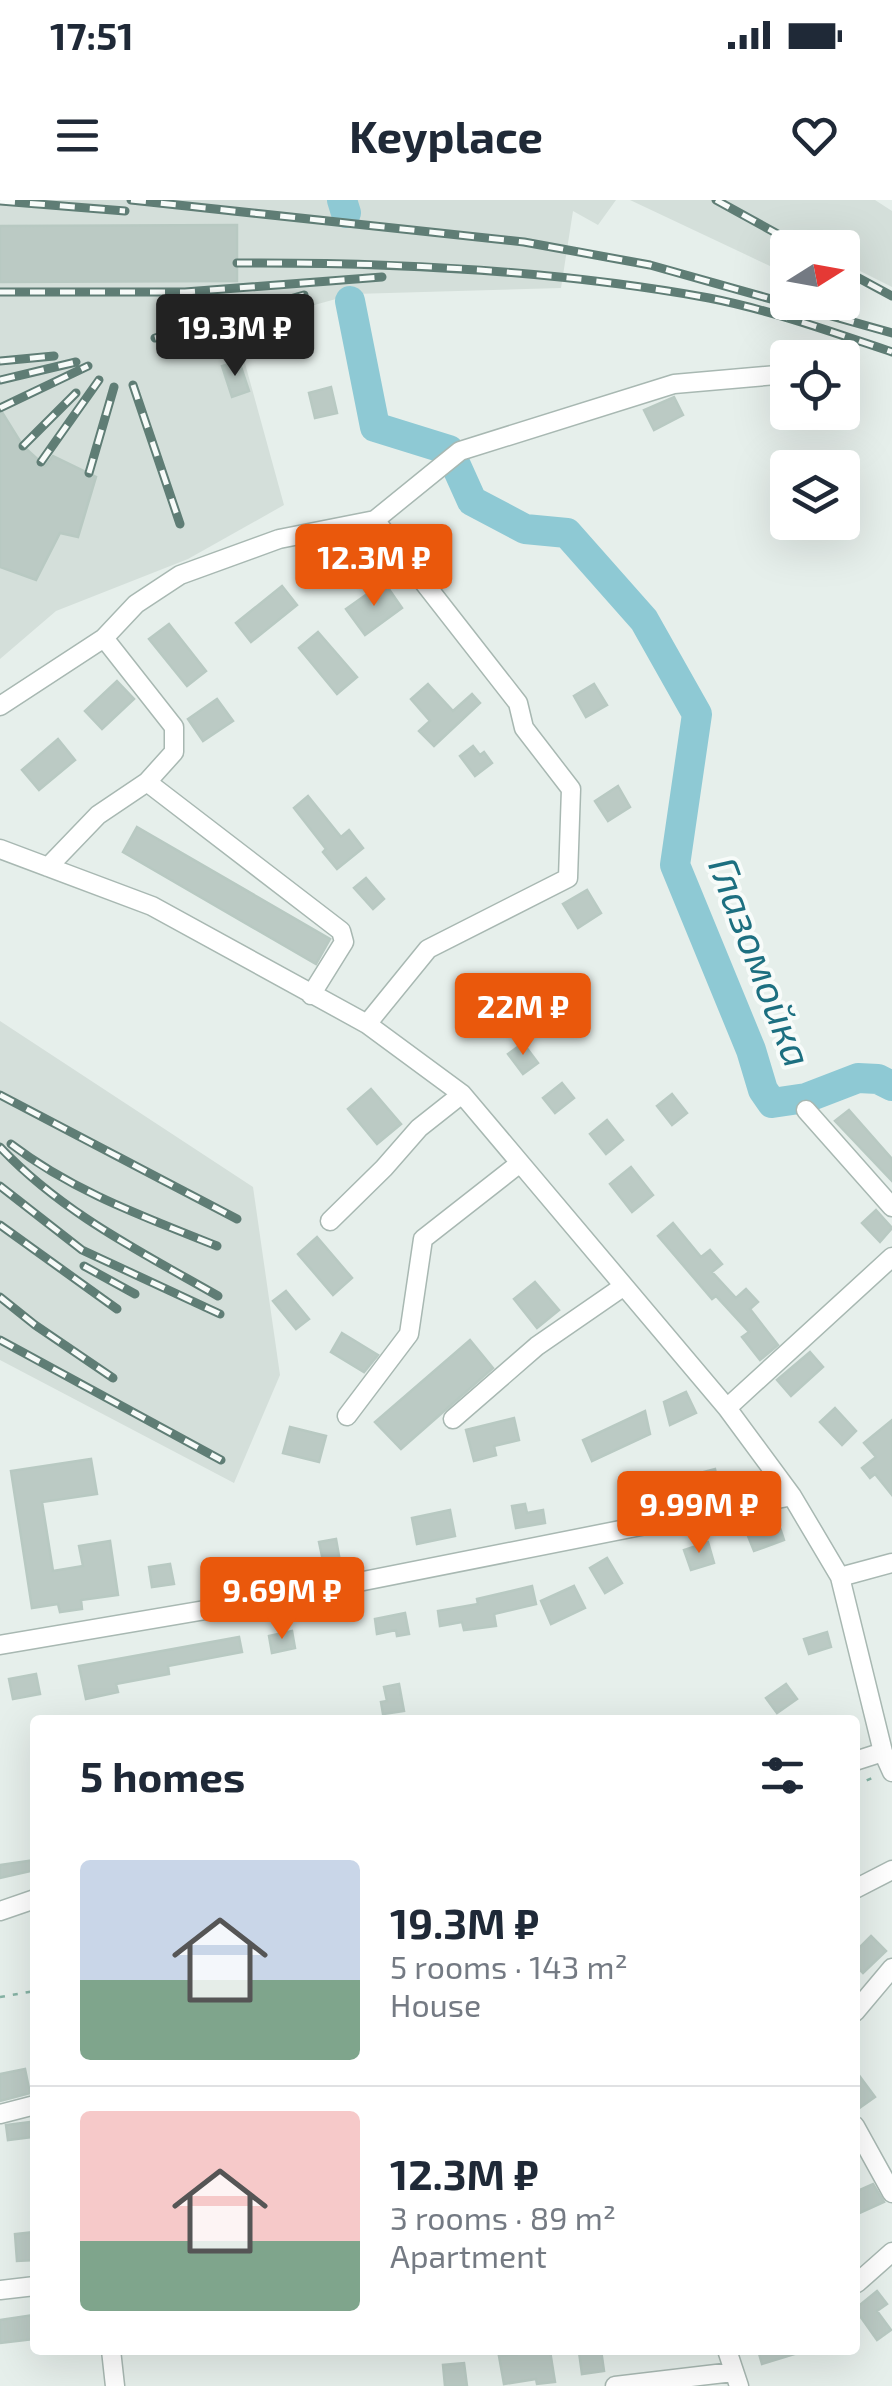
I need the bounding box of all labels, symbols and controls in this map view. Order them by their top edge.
text: 17:51 [50,12,134,58]
icon: menu [50,108,105,163]
text: Keyplace [349,108,543,162]
icon: heart [787,108,842,163]
north arrow [770,230,860,320]
map controls [770,230,860,540]
pin: 19.3M ₽ [143,294,327,379]
text: 19.3M ₽ [178,307,292,345]
button: locate [770,340,860,430]
button: layers [770,450,860,540]
pin: 12.3M ₽ [282,524,466,609]
text: 12.3M ₽ [317,537,431,575]
water label: Глазомойка [700,850,824,1073]
pin: 22M ₽ [453,973,593,1058]
text: 22M ₽ [477,986,569,1024]
pin: 9.99M ₽ [607,1471,791,1556]
text: 9.99M ₽ [639,1484,759,1522]
pin: 9.69M ₽ [190,1557,374,1642]
text: 9.69M ₽ [222,1570,342,1608]
icon: filters [755,1748,810,1803]
text: 5 homes [80,1750,245,1800]
text: 19.3M ₽ [390,1897,539,1947]
icon: home [160,1900,280,2020]
text: 5 rooms · 143 m² [390,1947,628,1985]
text: House [390,1985,481,2023]
text: 12.3M ₽ [390,2148,539,2198]
icon: home [160,2151,280,2271]
text: 3 rooms · 89 m² [390,2198,616,2236]
text: Apartment [390,2236,547,2274]

